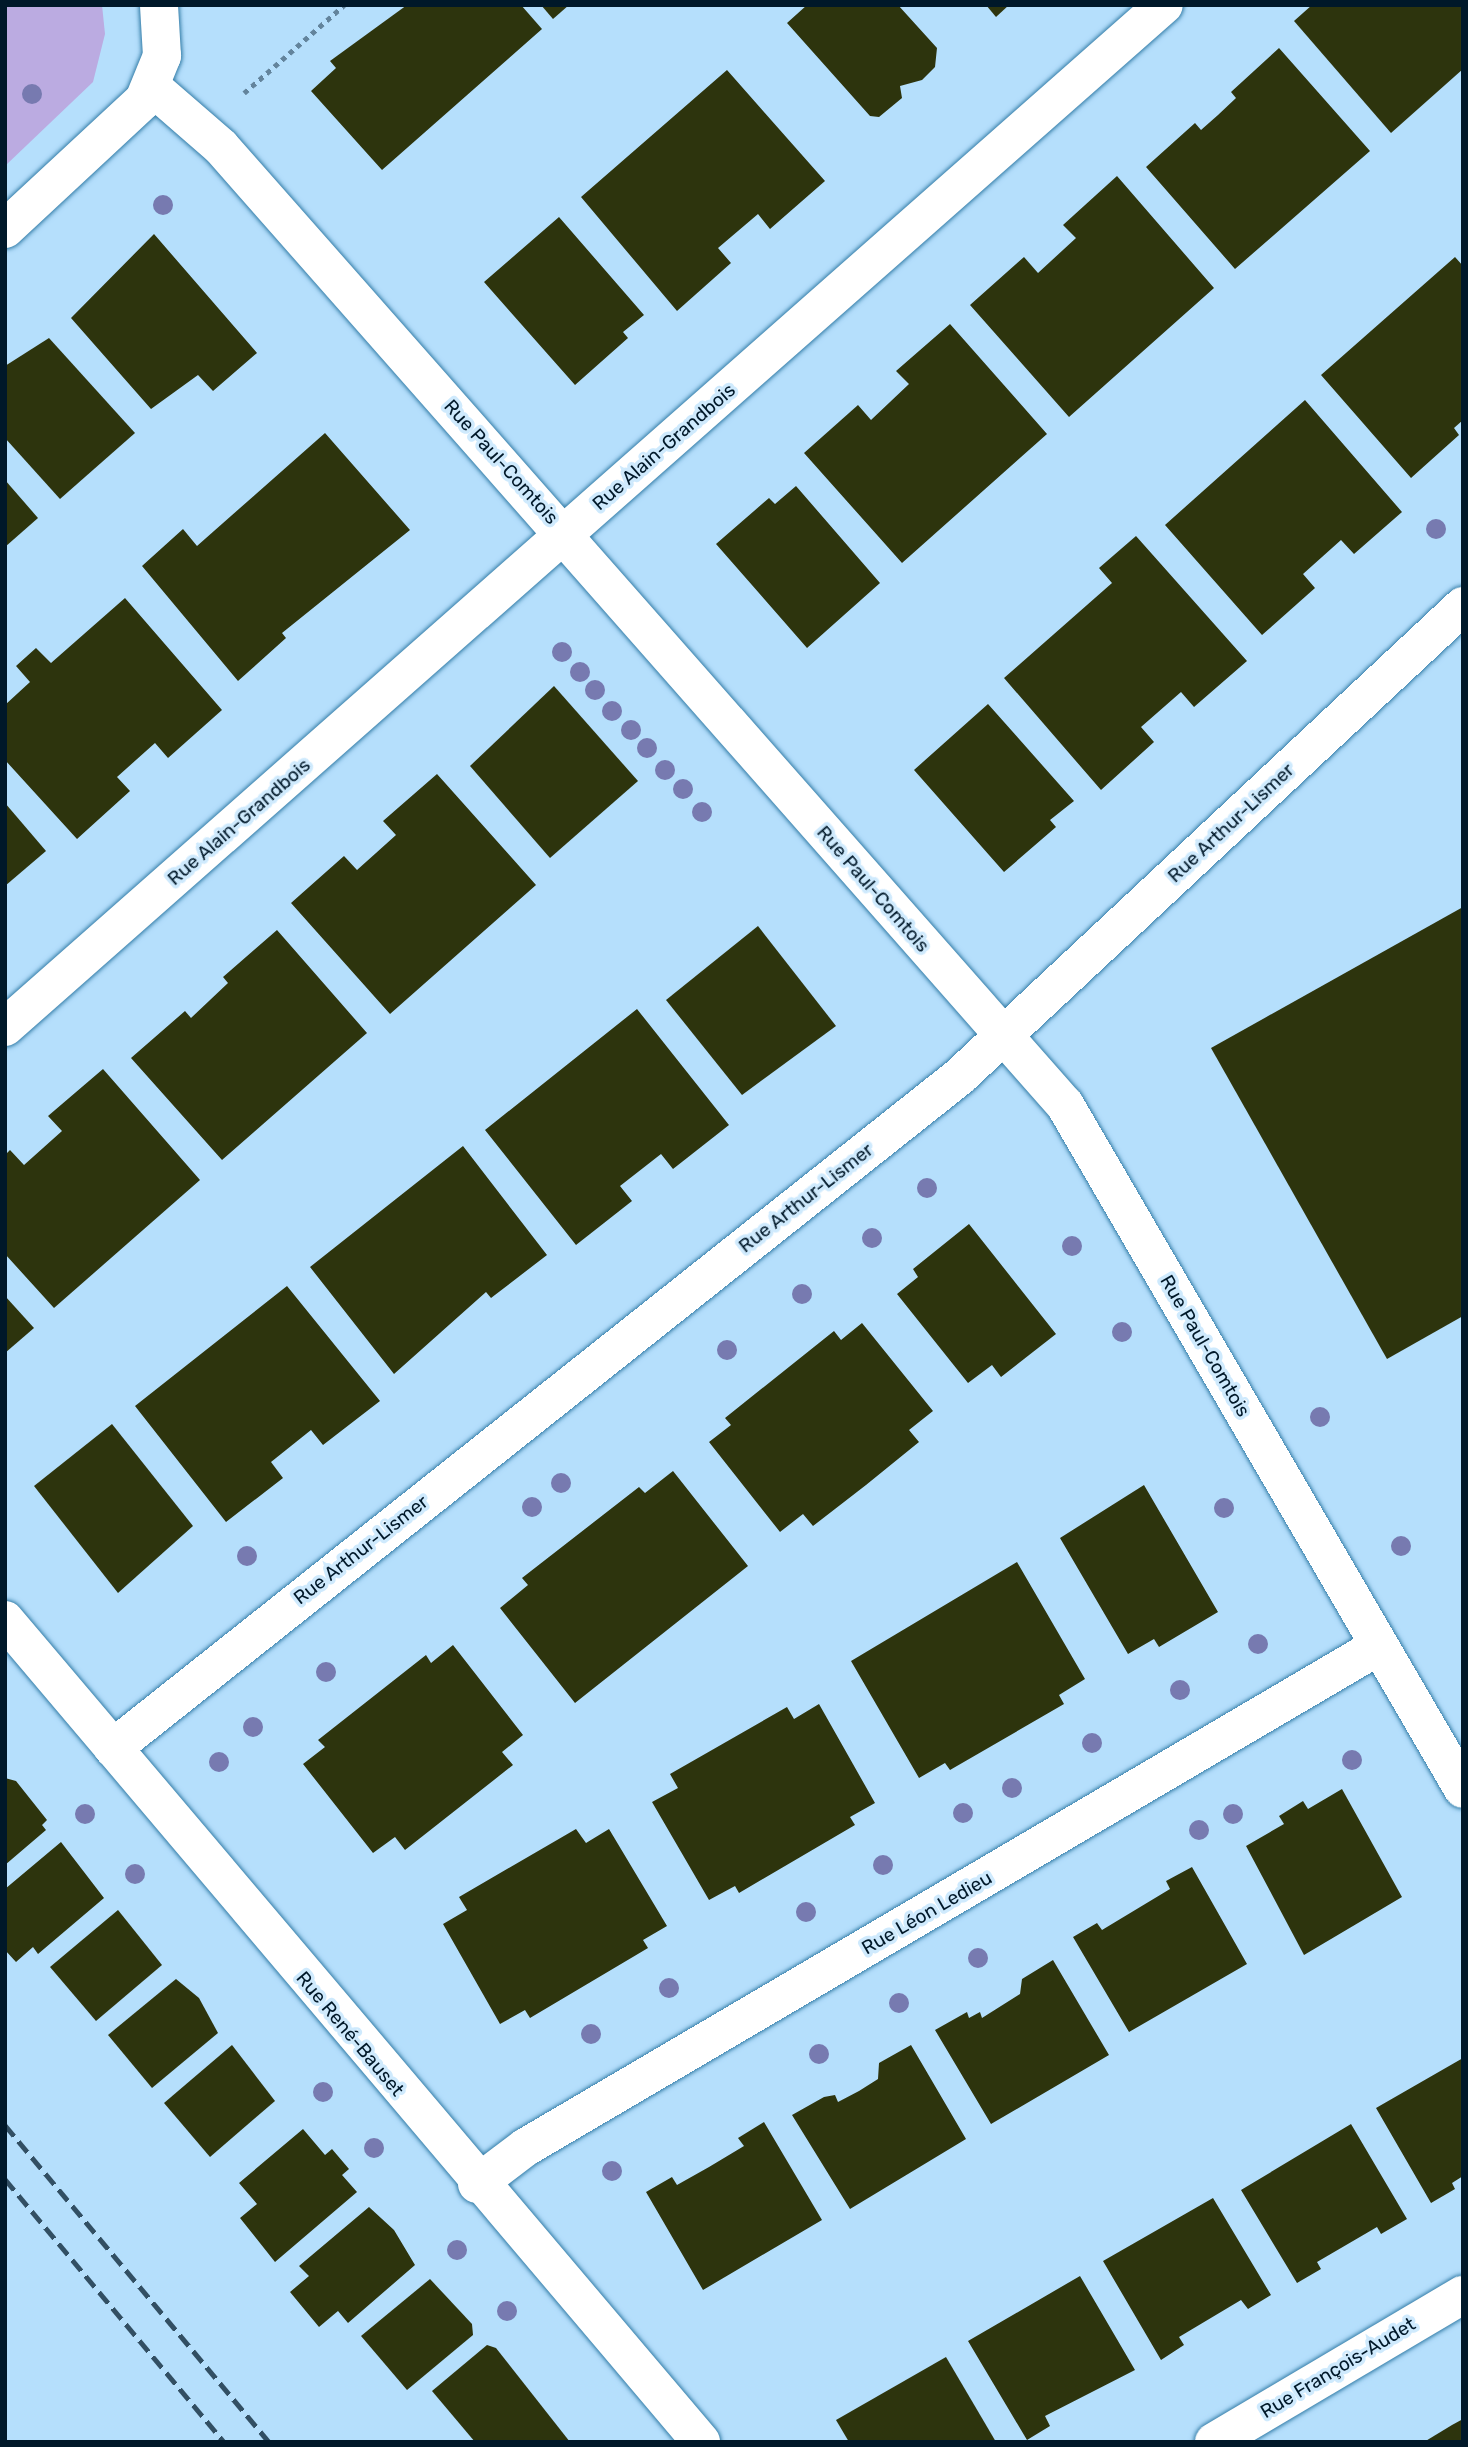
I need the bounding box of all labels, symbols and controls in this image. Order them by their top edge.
street label: Rue Alain-Grandbois [588,379,740,515]
street label: Rue Paul-Comtois [439,395,563,529]
street label: Rue Alain-Grandbois [163,754,315,890]
street label: Rue Arthur-Lismer [1163,758,1299,888]
street label: Rue Paul-Comtois [812,821,934,957]
street label: Rue Arthur-Lismer [734,1138,878,1258]
street label: Rue Paul-Comtois [1155,1271,1255,1421]
street label: Rue Arthur-Lismer [289,1490,433,1610]
street label: Rue Léon Ledieu [858,1867,996,1959]
street label: Rue René-Bauset [291,1967,409,2101]
street label: Rue François-Audet [1256,2313,1420,2423]

